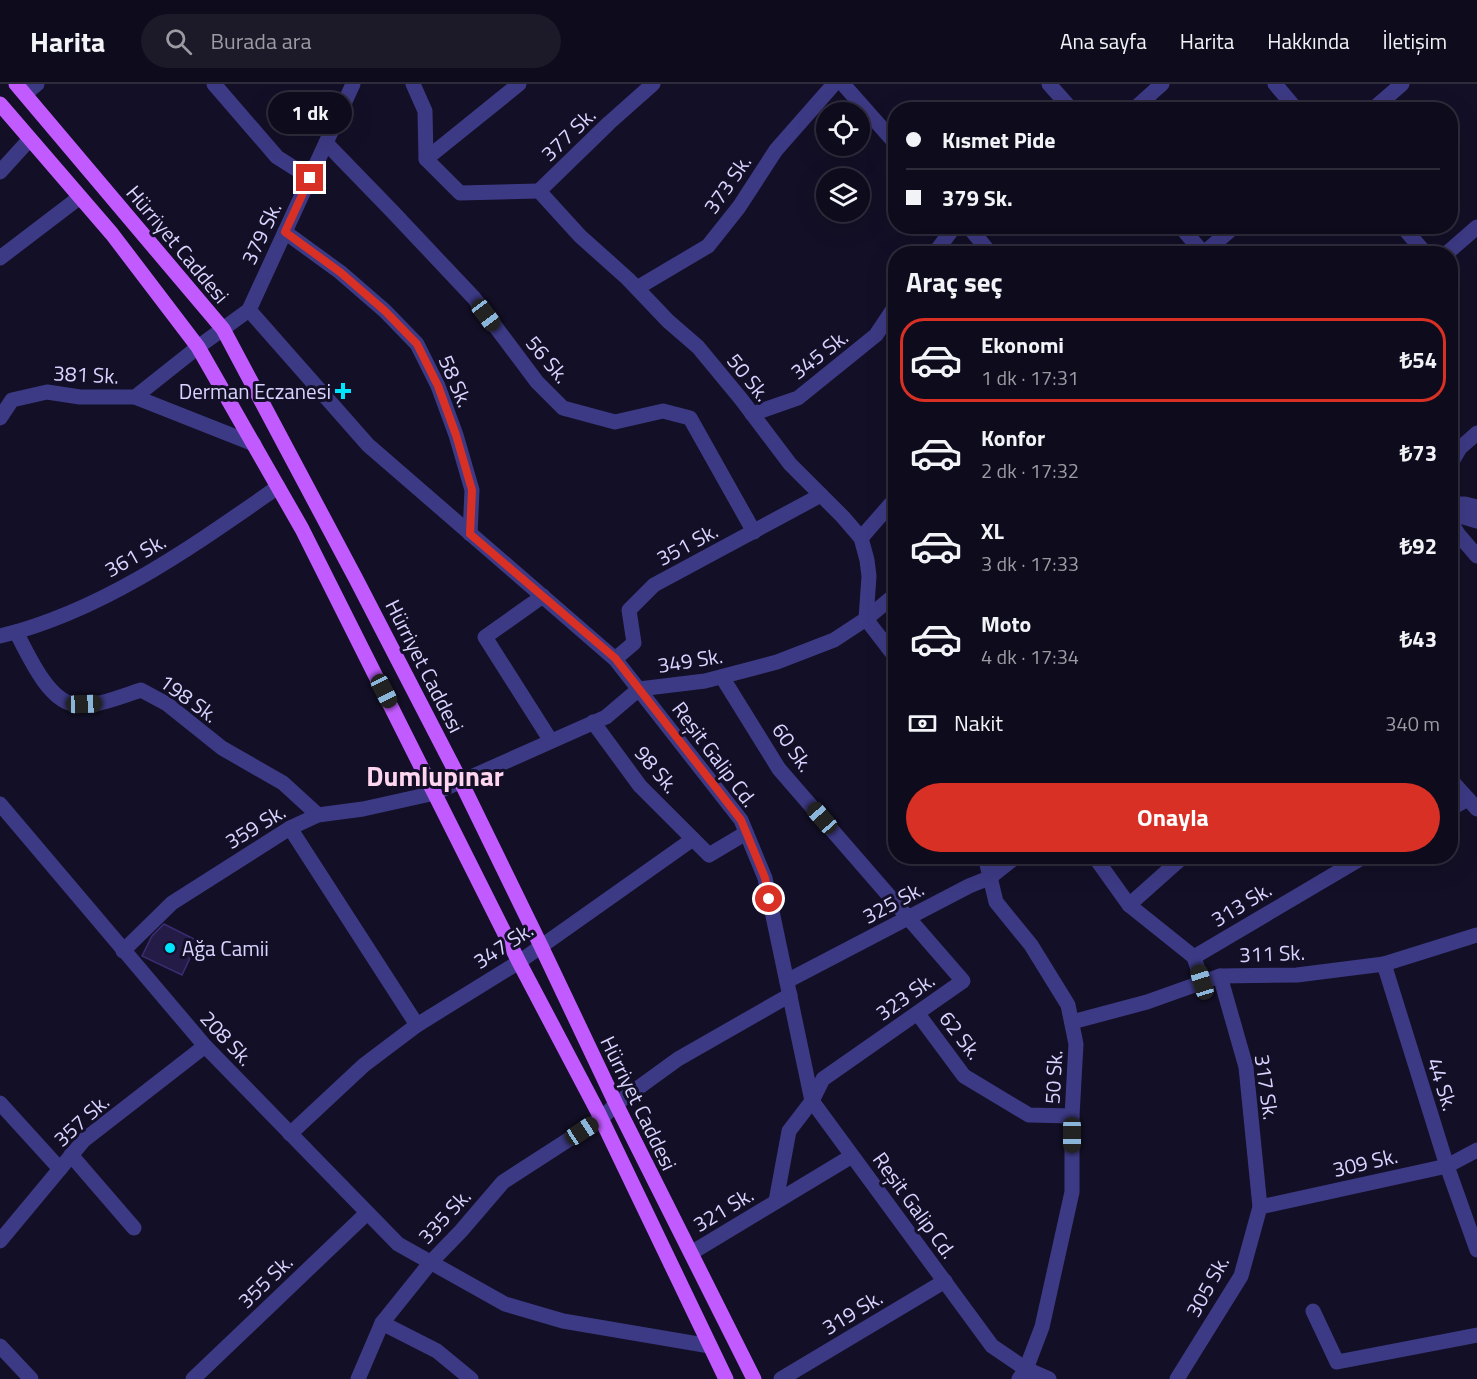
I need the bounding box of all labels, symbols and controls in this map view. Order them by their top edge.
search box [141,14,561,68]
text: Harita [30,20,105,63]
text: Burada ara [210,24,311,58]
icon: search [162,25,195,58]
text: Ana sayfa [1060,25,1147,57]
text: Harita [1180,25,1234,57]
text: Hakkında [1267,25,1350,57]
text: İletişim [1383,25,1447,57]
callout: 1 dk [268,91,352,133]
text: 1 dk [292,97,328,128]
street label: 377 Sk. [533,100,603,168]
map controls [816,102,870,222]
button: locate [816,102,870,156]
text: Kısmet Pide [942,123,1056,157]
street label: 373 Sk. [695,148,759,220]
route end [296,164,323,191]
button: layers [816,168,870,222]
street label: Hürriyet Caddesi [119,178,237,310]
text: 379 Sk. [942,181,1013,215]
street label: 379 Sk. [233,196,289,270]
text: Araç seç [906,261,1003,302]
car [468,295,504,335]
street label: 345 Sk. [783,321,855,387]
street label: 56 Sk. [518,328,578,390]
text: Ekonomi [981,328,1064,362]
icon: car [909,333,963,387]
text: ₺54 [1400,343,1437,377]
street label: 50 Sk. [720,346,778,408]
street label: 58 Sk. [431,350,481,412]
street label: 381 Sk. [52,356,120,392]
text: 1 dk · 17:31 [981,362,1079,393]
place label: Derman Eczanesi [179,375,331,407]
marker: Derman Eczanesi [336,384,350,398]
text: Konfor [981,421,1045,455]
icon: car [909,426,963,480]
text: ₺73 [1400,436,1437,470]
text: 2 dk · 17:32 [981,455,1079,486]
street label: 351 Sk. [650,514,724,574]
text: XL [981,514,1004,548]
icon: car [909,519,963,573]
street label: 361 Sk. [98,525,172,585]
text: ₺92 [1400,529,1437,563]
text: 3 dk · 17:33 [981,548,1079,579]
street label: Hürriyet Caddesi [378,594,472,738]
text: Moto [981,607,1031,641]
icon: car [909,612,963,666]
text: ₺43 [1400,622,1437,656]
street label: 349 Sk. [655,639,725,681]
text: 4 dk · 17:34 [981,641,1079,672]
street label: 198 Sk. [153,666,225,730]
car [368,671,400,711]
car [66,694,102,714]
street label: Reşit Galip Cd. [665,694,765,814]
text: Nakit [954,706,1003,740]
icon: cash [906,707,939,740]
text: 340 m [1385,708,1440,739]
street label: 60 Sk. [764,716,822,778]
street label: 98 Sk. [627,738,687,800]
district label: Dumlupınar [366,755,504,796]
button: Onayla [906,783,1440,852]
street label: 359 Sk. [219,795,291,857]
car [803,799,841,837]
street label: 325 Sk. [856,872,930,932]
street label: 313 Sk. [1205,873,1277,935]
route start [755,885,782,912]
street label: 347 Sk. [467,914,539,976]
place label: Ağa Camii [182,932,269,964]
street label: 311 Sk. [1239,936,1305,970]
marker: Ağa Camii [163,941,177,955]
car [1188,962,1216,1002]
street label: 323 Sk. [869,964,941,1028]
street label: 208 Sk. [193,1003,261,1073]
street label: 62 Sk. [932,1004,990,1066]
street label: Hürriyet Caddesi [593,1030,685,1176]
street label: 50 Sk. [1036,1049,1070,1105]
street label: 317 Sk. [1247,1052,1287,1122]
street label: 44 Sk. [1419,1053,1467,1115]
street label: 357 Sk. [46,1086,116,1154]
car [562,1114,602,1148]
car [1063,1117,1081,1153]
street label: 309 Sk. [1329,1139,1401,1185]
street label: Reşit Galip Cd. [865,1145,965,1265]
street label: 321 Sk. [687,1178,759,1240]
street label: 335 Sk. [410,1181,478,1251]
street label: 355 Sk. [230,1247,300,1315]
street label: 305 Sk. [1177,1249,1237,1323]
street label: 319 Sk. [816,1281,888,1343]

